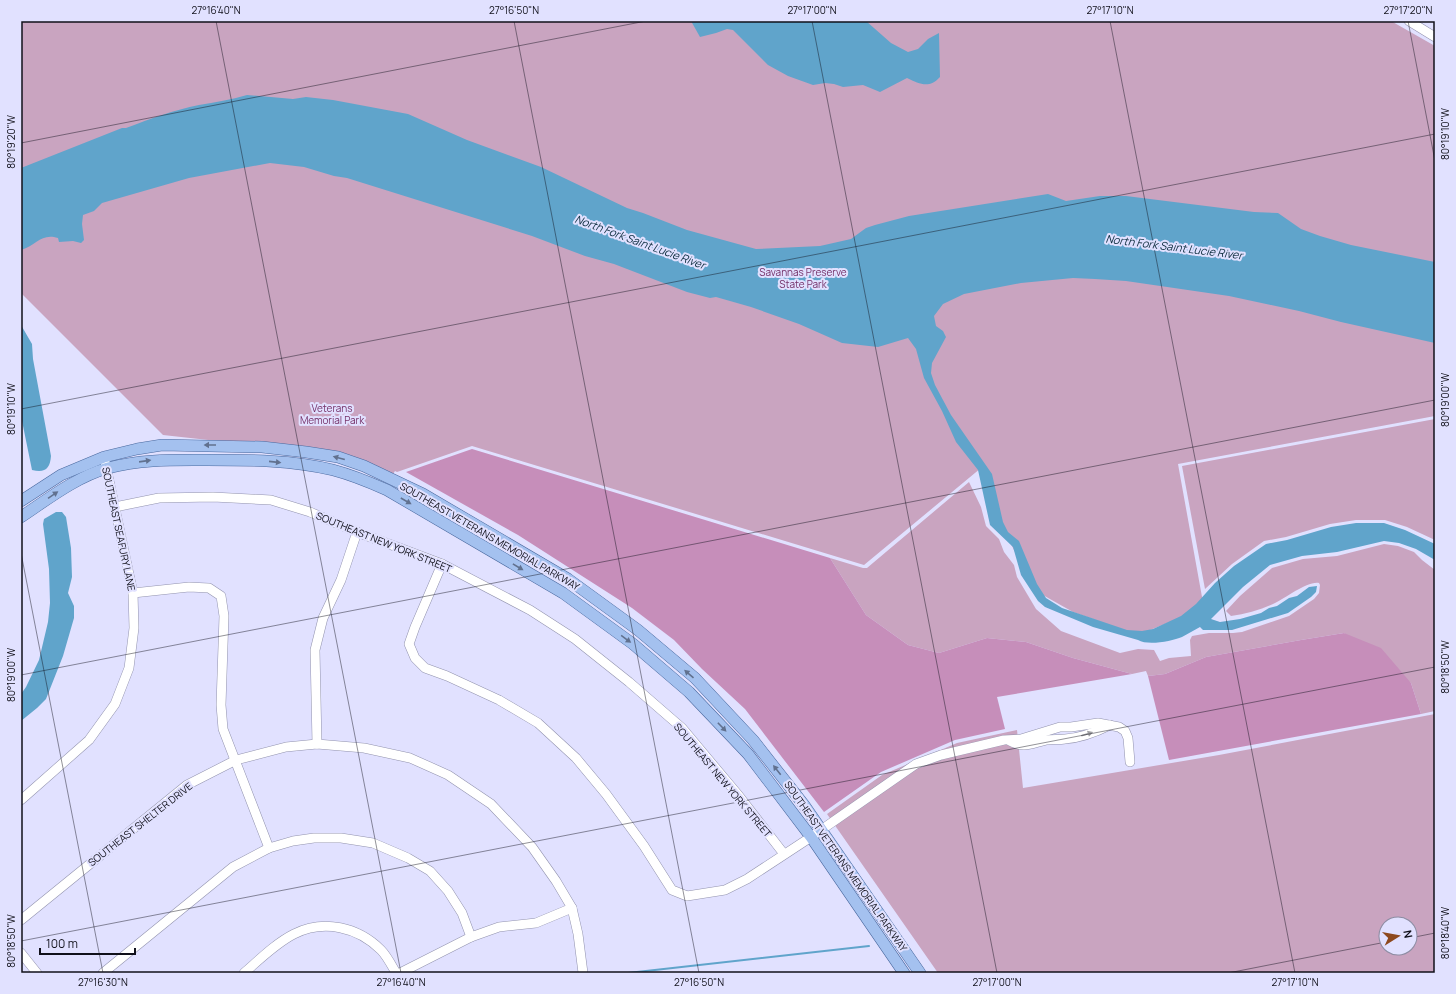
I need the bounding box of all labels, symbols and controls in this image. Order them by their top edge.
text: 27°16'40"N [191,3,241,17]
text: 27°16'50"N [489,3,539,17]
text: 27°17'00"N [787,3,837,17]
text: 27°17'10"N [1086,3,1134,17]
text: 27°17'20"N [1384,3,1433,17]
text: 80°19'10"W [1438,107,1452,160]
text: 80°19'20"W [4,115,18,169]
water label: North Fork Saint Lucie River [573,211,709,273]
water label: North Fork Saint Lucie River [1105,231,1245,263]
park label: Savannas Preserve State Park [759,265,847,291]
text: 80°19'00"W [1438,372,1452,427]
text: 80°19'10"W [4,382,18,435]
park label: Veterans Memorial Park [300,401,365,427]
one-way arrow [203,442,216,448]
one-way arrow [333,455,345,461]
one-way arrow [139,458,151,464]
one-way arrow [269,459,281,465]
street label: SOUTHEAST SEAFURY LANE [99,466,139,593]
street label: SOUTHEAST VETERANS MEMORIAL PARKWAY [398,479,583,594]
one-way arrow [48,491,59,499]
one-way arrow [400,498,412,505]
street label: SOUTHEAST NEW YORK STREET [314,508,454,576]
one-way arrow [512,563,524,570]
one-way arrow [621,635,631,643]
text: 80°18'50"W [1438,640,1452,694]
text: 80°19'00"W [4,647,18,702]
one-way arrow [684,669,694,678]
street label: SOUTHEAST NEW YORK STREET [671,720,775,840]
one-way arrow [717,722,727,732]
one-way arrow [1082,731,1094,737]
one-way arrow [772,764,781,775]
street label: SOUTHEAST VETERANS MEMORIAL PARKWAY [781,778,911,954]
street label: SOUTHEAST SHELTER DRIVE [85,779,195,869]
text: 80°18'40"W [1438,906,1452,959]
text: 80°18'50"W [4,914,18,968]
north arrow [1378,916,1418,956]
text: N [1400,929,1416,939]
scale bar [40,930,135,956]
text: 100 m [46,935,78,952]
text: 27°16'30"N [78,975,128,989]
text: 27°16'40"N [376,975,426,989]
text: 27°16'50"N [674,975,724,989]
text: 27°17'00"N [972,975,1022,989]
text: 27°17'10"N [1271,975,1319,989]

